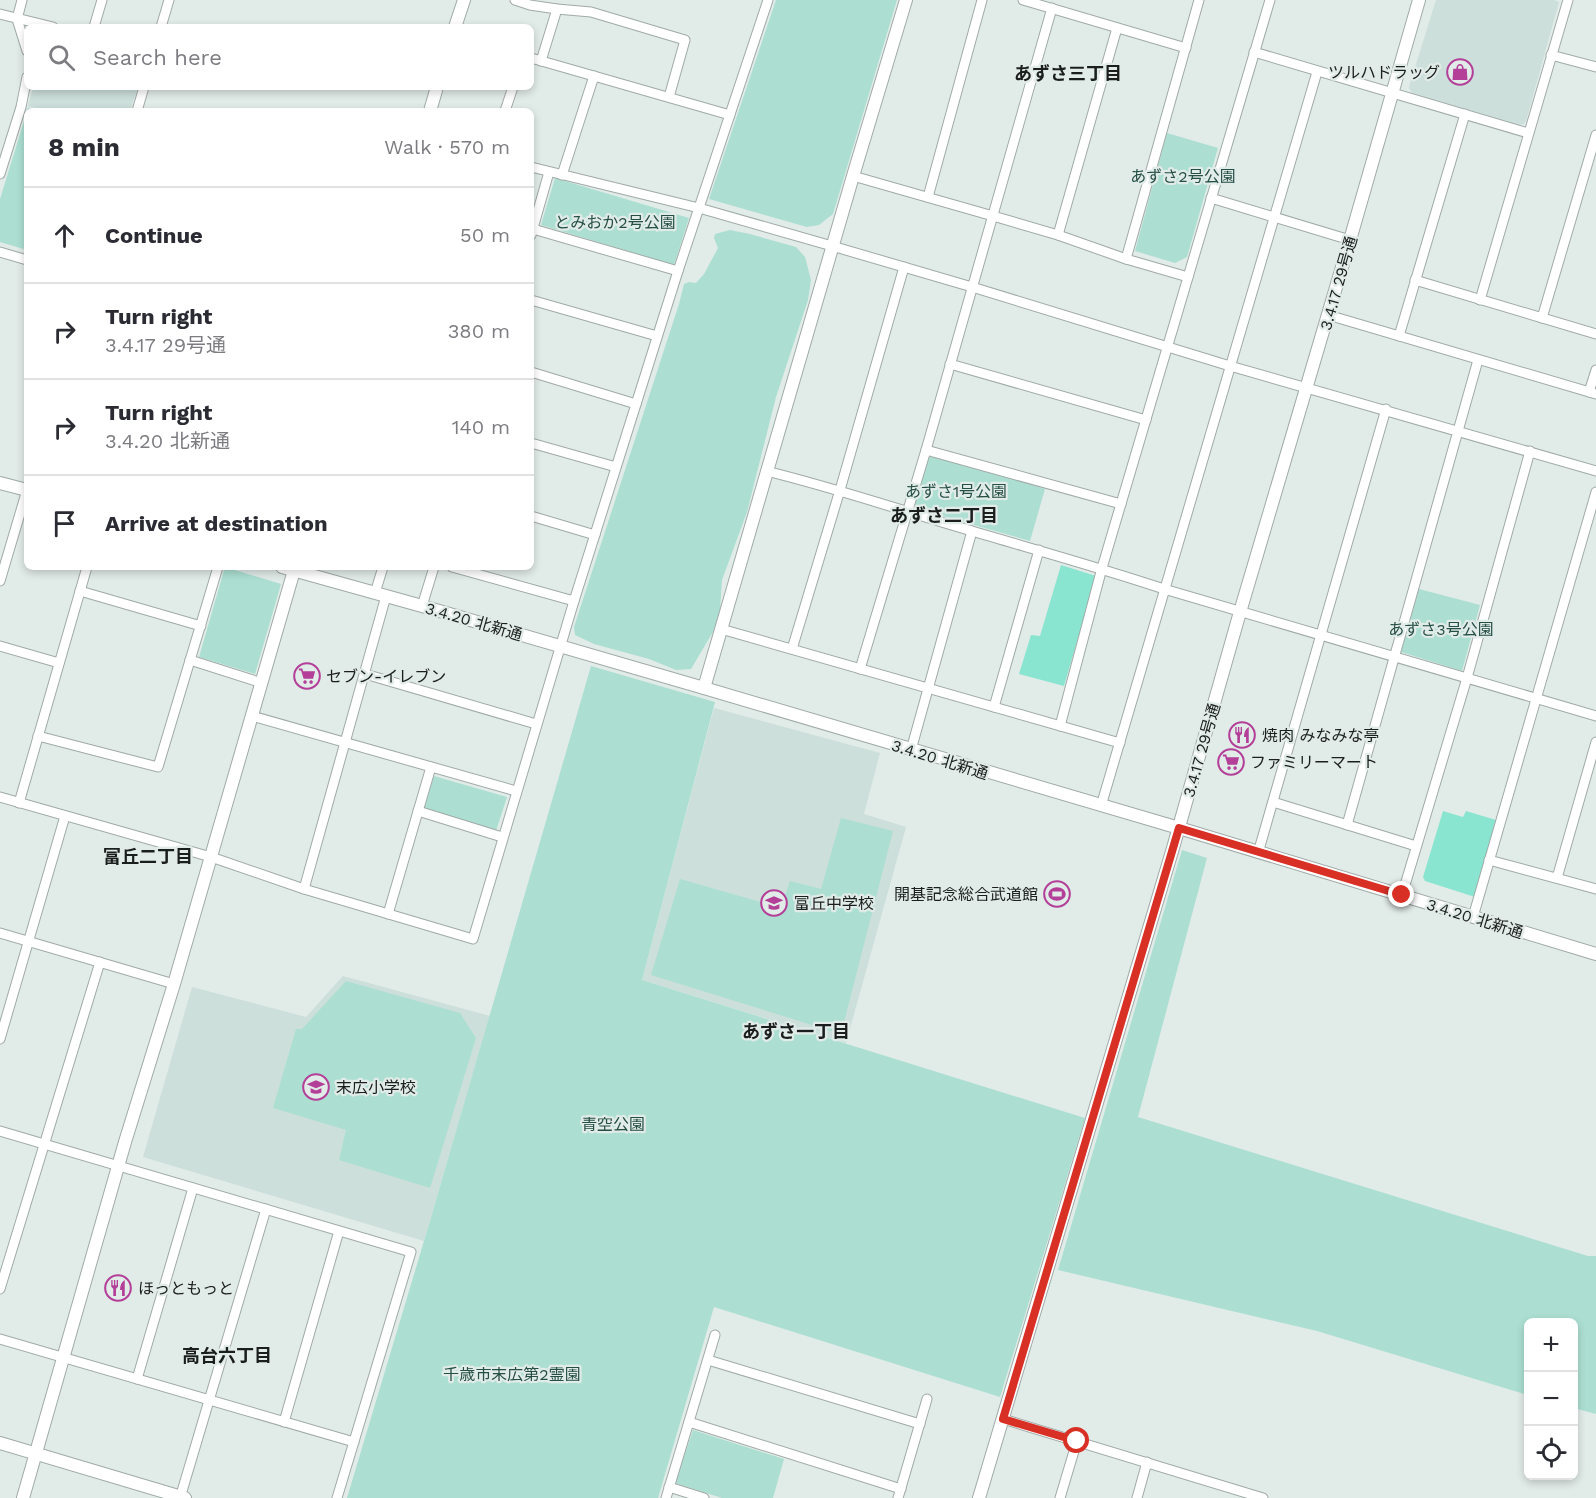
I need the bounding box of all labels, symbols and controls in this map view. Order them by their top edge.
search box [24,24,534,90]
icon: search [45,41,78,74]
text: Search here [93,45,222,70]
shop icon: ツルハドラッグ [1445,57,1475,87]
district label: あずさ三丁目 [1014,63,1122,84]
place label: ツルハドラッグ [1328,63,1440,82]
text: 8 min [48,132,120,162]
text: Walk · 570 m [384,135,510,159]
park label: あずさ2号公園 [1130,167,1236,186]
park label: とみおか2号公園 [554,213,676,232]
icon: ahead [48,219,81,252]
text: Continue [105,223,203,248]
text: 50 m [460,223,510,247]
street label: 3.4.17 29号通 [1316,234,1361,332]
text: Turn right [105,304,212,329]
icon: right [48,315,81,348]
text: 380 m [448,319,510,343]
text: 3.4.17 29号通 [105,333,226,357]
text: Turn right [105,400,212,425]
icon: right [48,411,81,444]
text: 140 m [452,415,510,439]
text: 3.4.20 北新通 [105,429,230,453]
park label: あずさ1号公園 [905,482,1007,501]
district label: あずさ二丁目 [890,505,998,526]
icon: arrive [48,507,81,540]
text: Arrive at destination [105,511,328,536]
street label: 3.4.20 北新通 [423,599,525,644]
park label: あずさ3号公園 [1388,620,1494,639]
supermarket icon: セブン-イレブン [292,661,322,691]
place label: セブン-イレブン [326,667,446,686]
street label: 3.4.17 29号通 [1179,701,1224,799]
restaurant icon: 焼肉 みなみな亭 [1227,720,1257,750]
place label: 焼肉 みなみな亭 [1262,726,1379,745]
street label: 3.4.20 北新通 [889,736,990,783]
supermarket icon: ファミリーマート [1216,747,1246,777]
place label: ファミリーマート [1250,753,1378,772]
district label: 富丘二丁目 [103,846,193,867]
sports icon: 開基記念総合武道館 [1042,879,1072,909]
route end [1388,881,1414,907]
place label: 開基記念総合武道館 [894,885,1038,904]
school or university icon: 富丘中学校 [759,888,789,918]
place label: 富丘中学校 [794,894,874,913]
street label: 3.4.20 北新通 [1424,895,1525,942]
district label: あずさ一丁目 [742,1021,850,1042]
school or university icon: 末広小学校 [301,1072,331,1102]
place label: 末広小学校 [336,1078,416,1097]
park label: 青空公園 [581,1115,645,1134]
restaurant icon: ほっともっと [103,1273,133,1303]
place label: ほっともっと [138,1279,234,1298]
map controls [1524,1318,1578,1480]
button: + [1524,1318,1578,1372]
district label: 高台六丁目 [182,1345,272,1366]
park label: 千歳市末広第2霊園 [443,1365,581,1384]
button: − [1524,1372,1578,1426]
button: locate [1524,1426,1578,1480]
route start [1063,1427,1089,1453]

